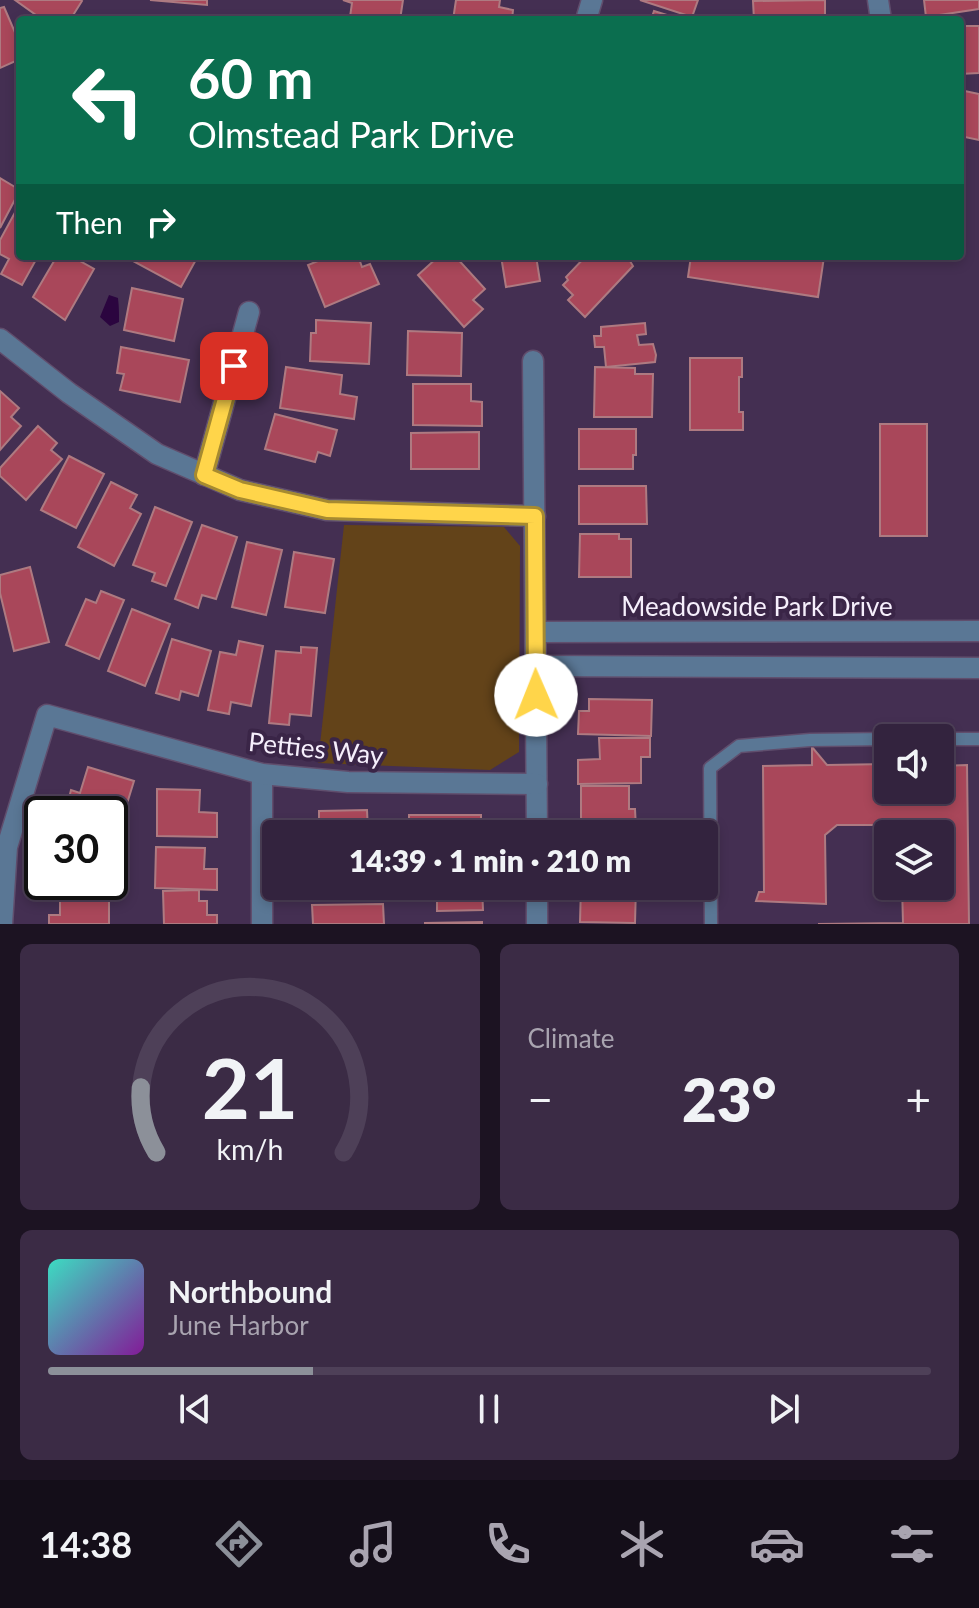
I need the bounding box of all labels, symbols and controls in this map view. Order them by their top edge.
text: 60 m [188,44,313,111]
icon: left [56,48,160,152]
text: Olmstead Park Drive [188,112,515,156]
icon: right [139,200,183,244]
text: Then [56,204,123,240]
pin [200,332,268,400]
icon: arrive [212,344,256,388]
street label: Meadowside Park Drive [621,590,893,622]
position arrow [494,653,578,737]
map controls [874,724,954,900]
button: sound [874,724,954,804]
street label: Petties Way [247,725,386,771]
speed limit sign: 30 [24,796,128,900]
button: layers [874,820,954,900]
text: 14:39 · 1 min · 210 m [349,842,631,878]
text: Climate [528,1022,614,1054]
text: 21 [202,1037,298,1137]
text: 23° [682,1063,777,1135]
text: − [528,1073,553,1125]
text: + [905,1073,931,1125]
text: km/h [216,1132,283,1166]
text: Northbound [168,1273,332,1309]
text: June Harbor [168,1309,309,1341]
icon: previous [173,1387,217,1431]
icon: pause [467,1387,511,1431]
icon: next [762,1387,806,1431]
icon: directions [211,1516,267,1572]
icon: music [345,1516,401,1572]
icon: phone [480,1516,536,1572]
icon: climate [614,1516,670,1572]
icon: car [749,1516,805,1572]
icon: filters [884,1516,940,1572]
text: 14:38 [39,1522,132,1566]

